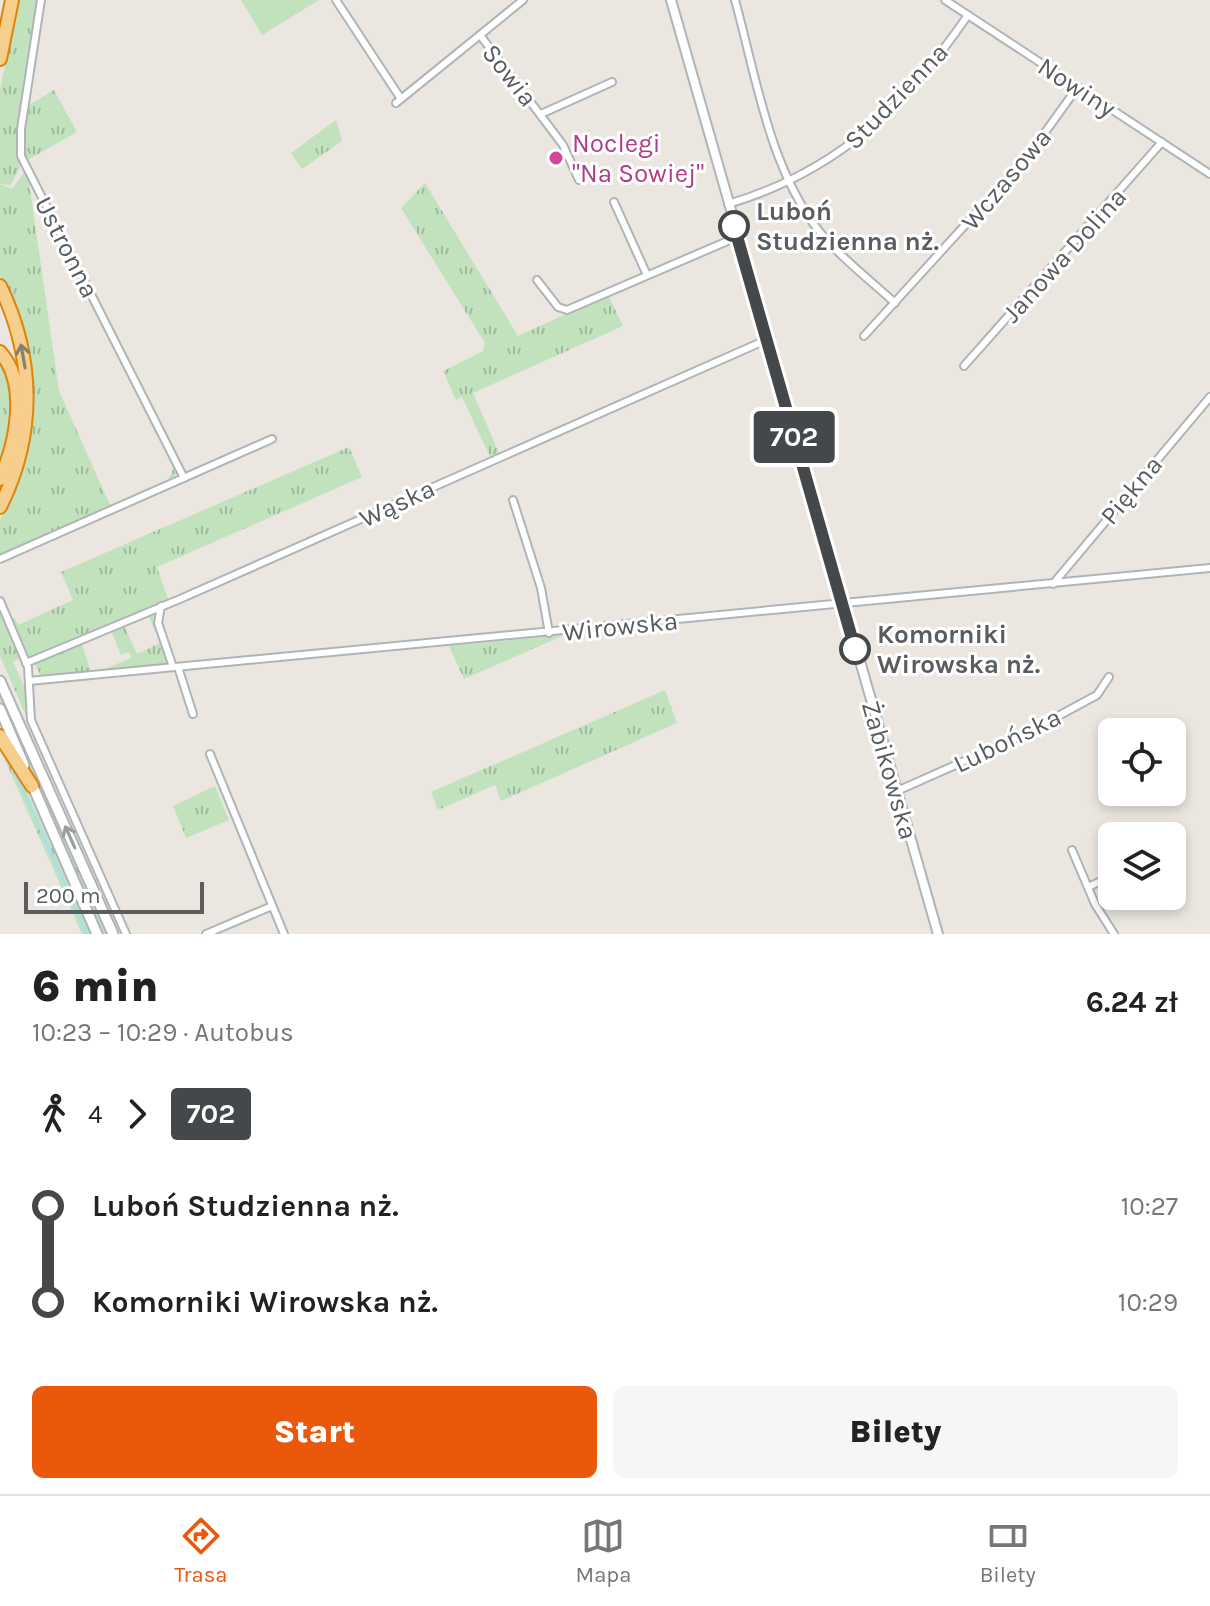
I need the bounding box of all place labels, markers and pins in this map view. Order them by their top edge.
place label: Noclegi "Na Sowiej" [572,128,704,189]
marker: Noclegi "Na Sowiej" [547,149,565,167]
place label: Luboń Studzienna nż. [756,196,939,257]
marker: Luboń Studzienna nż. [719,211,749,241]
place label: Komorniki Wirowska nż. [877,619,1040,680]
marker: Komorniki Wirowska nż. [840,634,870,664]

